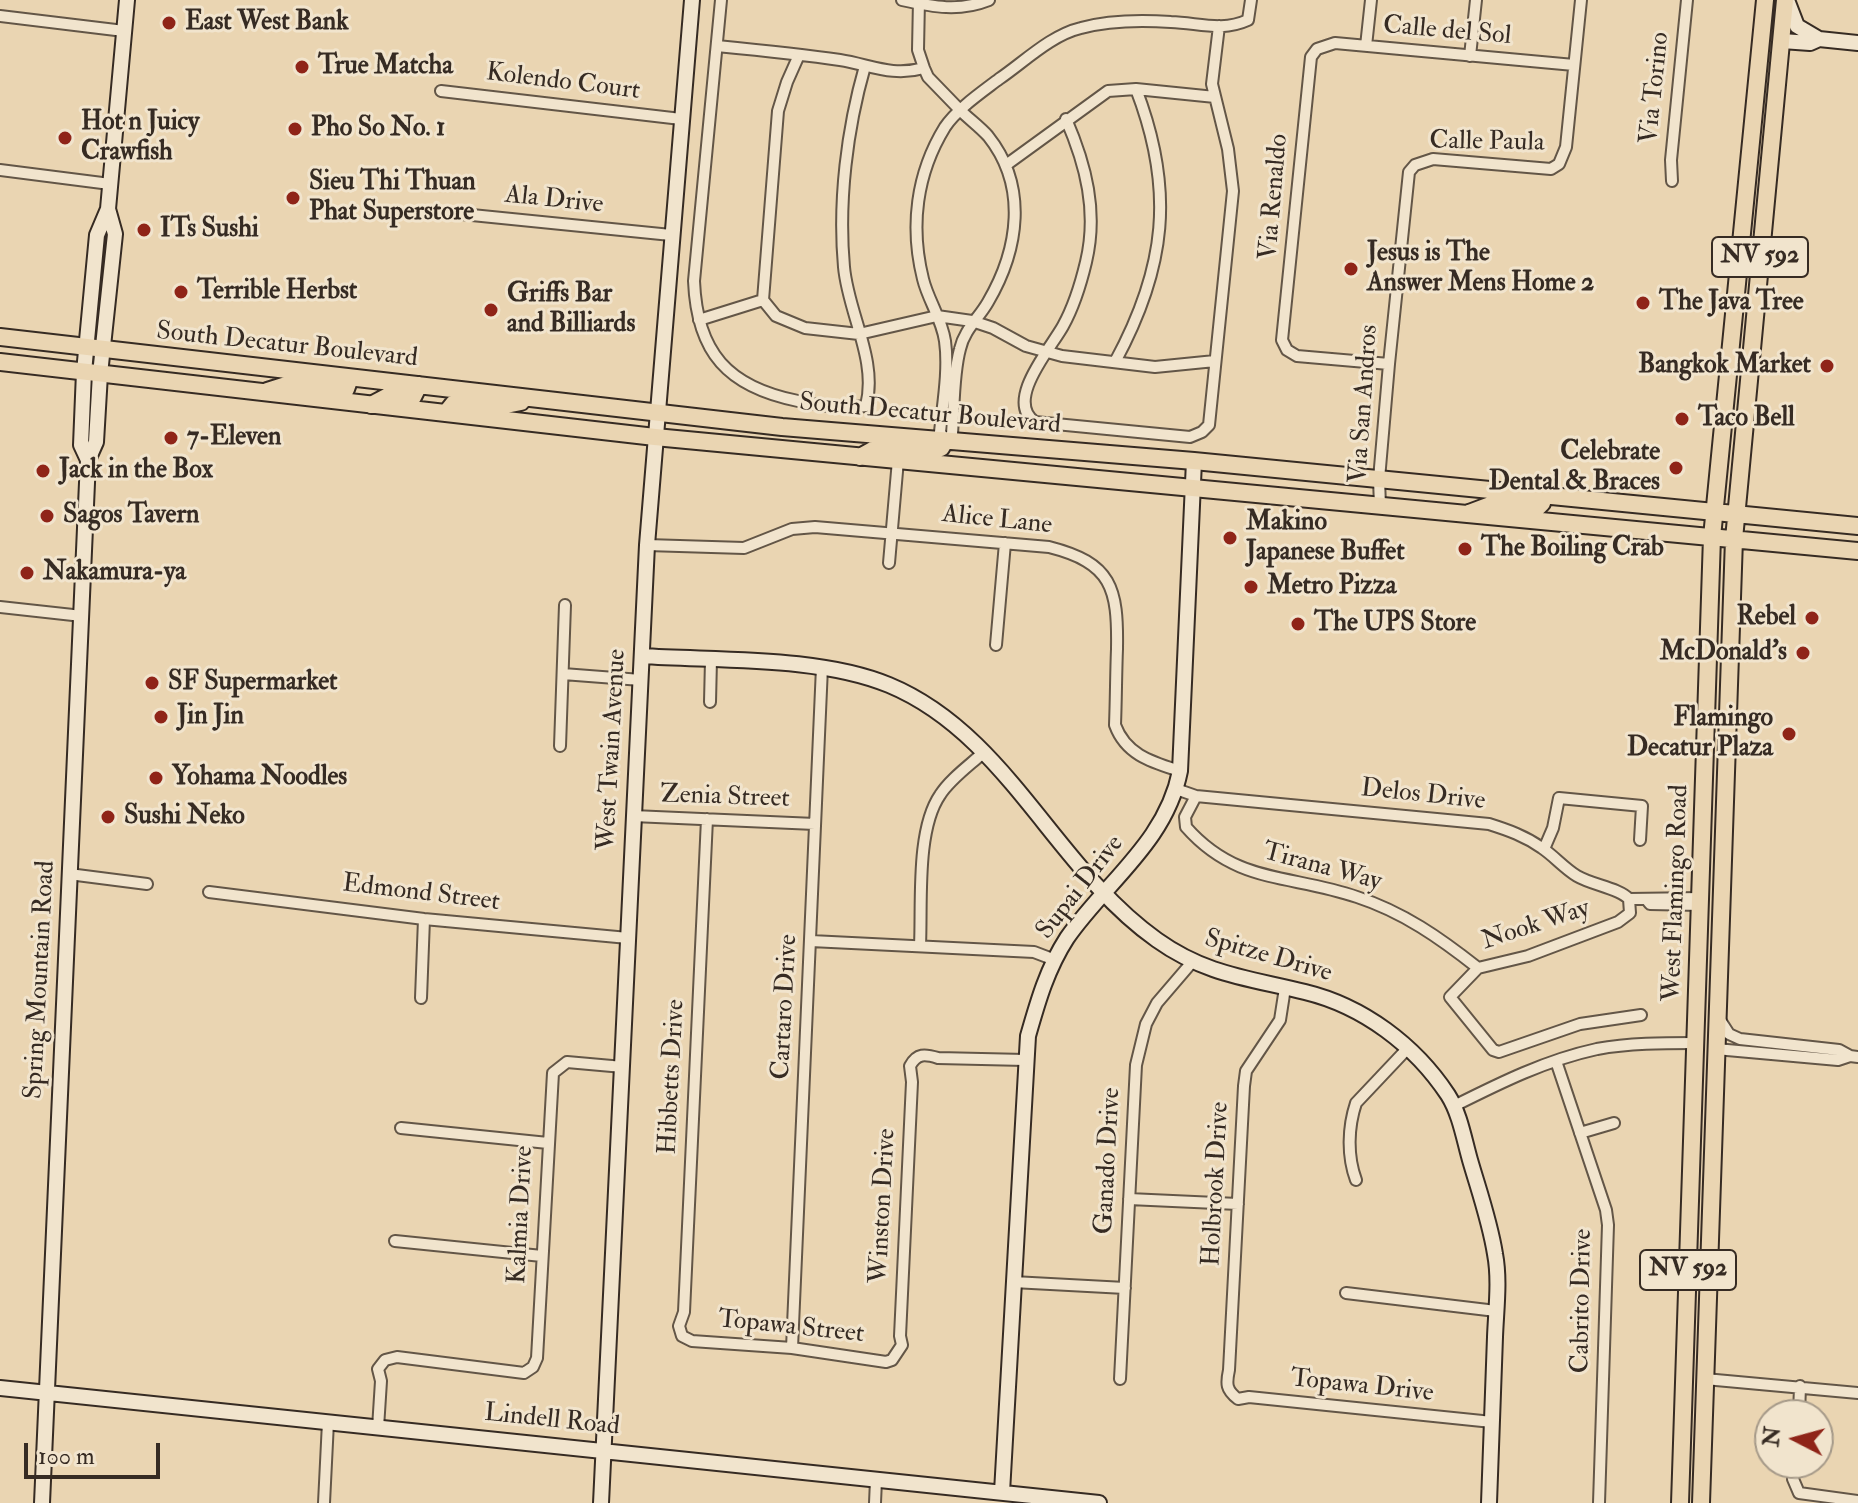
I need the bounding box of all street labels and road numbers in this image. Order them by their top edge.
street label: Calle del Sol [1382,11,1512,53]
street label: Via Torino [1635,31,1677,145]
street label: Kolendo Court [484,58,642,108]
street label: Calle Paula [1429,126,1545,160]
street label: Via Renaldo [1254,133,1296,261]
street label: Ala Drive [503,180,605,222]
road number: NV 592 [1712,237,1808,277]
street label: South Decatur Boulevard [155,317,419,375]
street label: Via San Andros [1344,324,1386,484]
street label: South Decatur Boulevard [798,388,1062,442]
street label: Alice Lane [940,500,1054,542]
street label: West Twain Avenue [592,648,634,852]
street label: Delos Drive [1359,774,1487,818]
street label: Zenia Street [660,780,790,816]
street label: West Flamingo Road [1658,784,1696,1002]
street label: Supai Drive [1031,830,1131,946]
street label: Tirana Way [1259,837,1385,899]
street label: Spring Mountain Road [19,860,63,1100]
street label: Edmond Street [341,869,501,919]
street label: Nook Way [1478,894,1594,958]
street label: Spitze Drive [1201,924,1335,990]
street label: Cartaro Drive [767,934,805,1080]
street label: Hibbetts Drive [653,999,693,1155]
street label: Ganado Drive [1090,1087,1128,1235]
street label: Holbrook Drive [1197,1101,1237,1267]
street label: Winston Drive [864,1128,904,1284]
street label: Kalmia Drive [503,1145,541,1285]
street label: Cabrito Drive [1566,1228,1600,1374]
road number: NV 592 [1640,1250,1736,1290]
street label: Topawa Street [716,1305,866,1351]
street label: Topawa Drive [1289,1364,1435,1410]
street label: Lindell Road [483,1398,621,1444]

